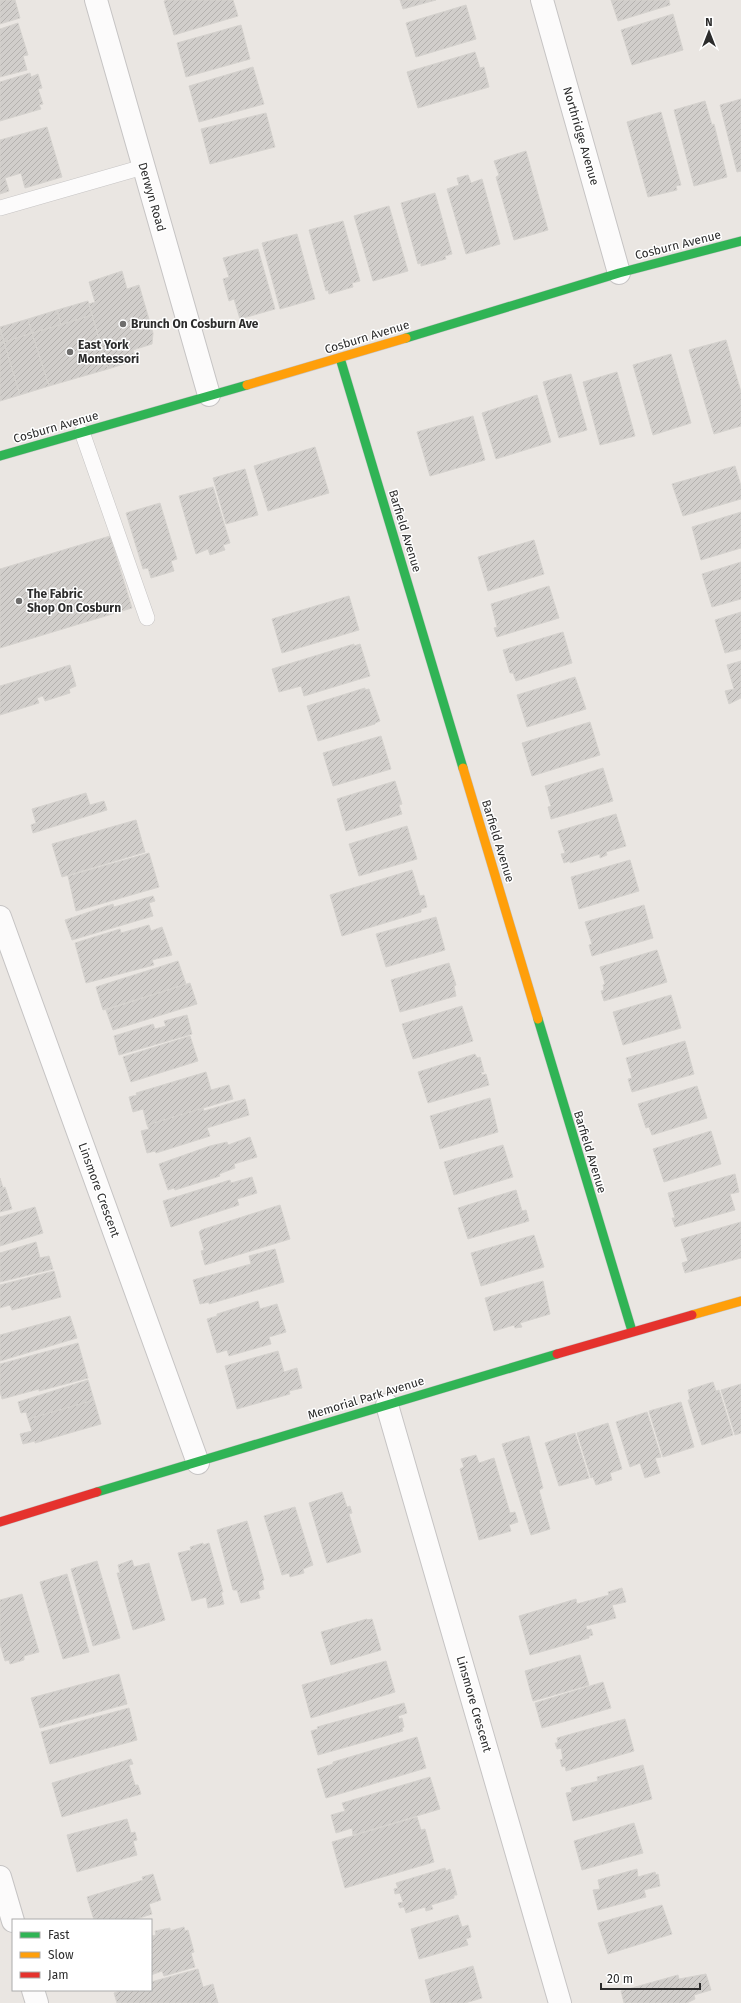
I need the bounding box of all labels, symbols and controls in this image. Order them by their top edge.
north arrow [689,12,729,52]
text: N [705,16,713,29]
street label: Northridge Avenue [560,85,602,187]
street label: Derwyn Road [135,161,169,233]
street label: Cosburn Avenue [634,228,722,262]
place label: Brunch On Cosburn Ave [131,317,259,331]
street label: Cosburn Avenue [323,317,411,357]
marker: Brunch On Cosburn Ave [118,319,128,329]
place label: East York Montessori [78,338,139,366]
marker: East York Montessori [65,347,75,357]
street label: Cosburn Avenue [12,408,100,446]
street label: Barfield Avenue [386,488,424,574]
place label: The Fabric Shop On Cosburn [27,587,121,615]
marker: The Fabric Shop On Cosburn [14,596,24,606]
street label: Barfield Avenue [479,798,517,884]
street label: Barfield Avenue [571,1109,609,1195]
street label: Linsmore Crescent [75,1141,123,1240]
street label: Memorial Park Avenue [306,1374,426,1422]
street label: Linsmore Crescent [454,1654,495,1754]
legend [12,1919,152,1991]
text: Fast [48,1928,70,1942]
text: Slow [48,1948,74,1962]
scale bar [601,1965,700,1991]
text: Jam [48,1968,68,1982]
text: 20 m [607,1972,633,1986]

